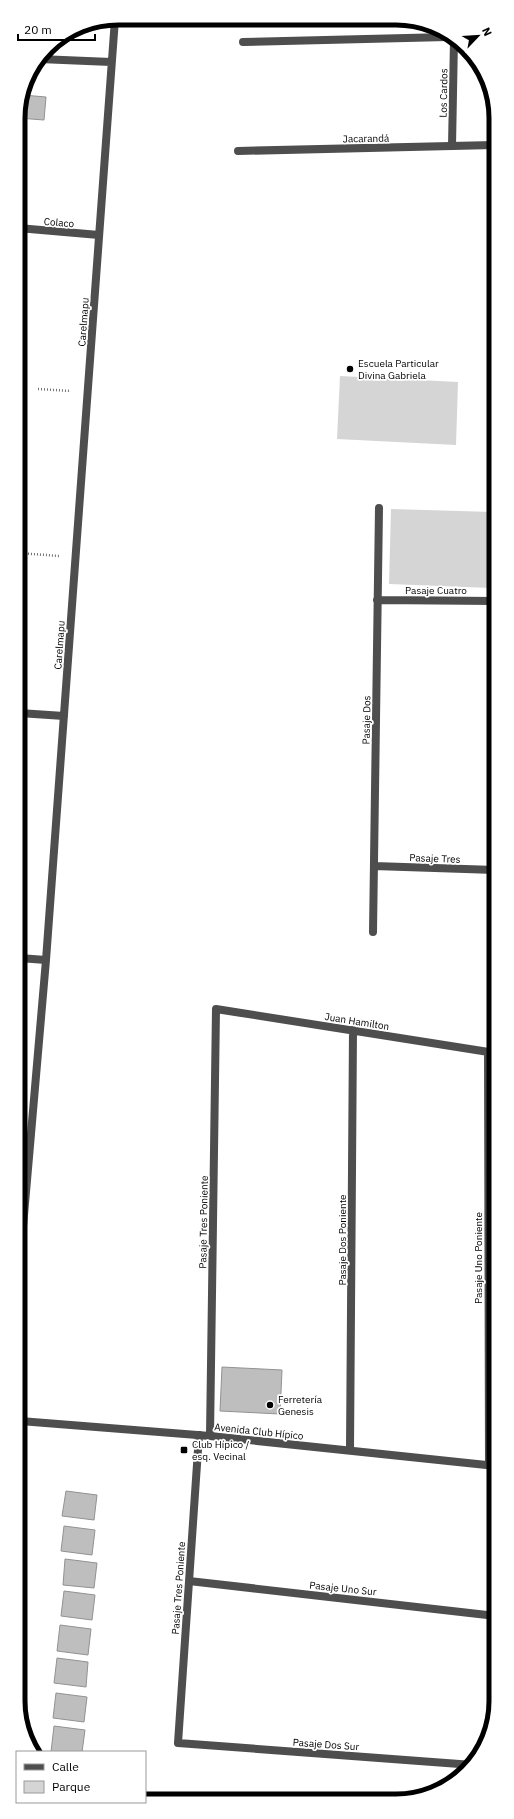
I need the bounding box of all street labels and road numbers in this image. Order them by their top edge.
street label: Los Cardos [437,68,450,118]
street label: Jacarandá [343,132,390,145]
street label: Colaco [43,215,75,230]
street label: Carelmapu [75,297,92,347]
street label: Pasaje Cuatro [405,584,467,597]
street label: Carelmapu [51,620,68,670]
street label: Pasaje Dos [360,695,373,745]
street label: Pasaje Tres [409,851,461,866]
street label: Juan Hamilton [324,1010,390,1033]
street label: Pasaje Tres Poniente [196,1175,211,1269]
street label: Pasaje Dos Poniente [336,1194,349,1286]
street label: Pasaje Uno Poniente [472,1211,485,1304]
street label: Avenida Club Hípico [214,1420,304,1443]
street label: Pasaje Tres Poniente [169,1541,188,1635]
street label: Pasaje Uno Sur [309,1579,377,1599]
street label: Pasaje Dos Sur [292,1736,360,1753]

